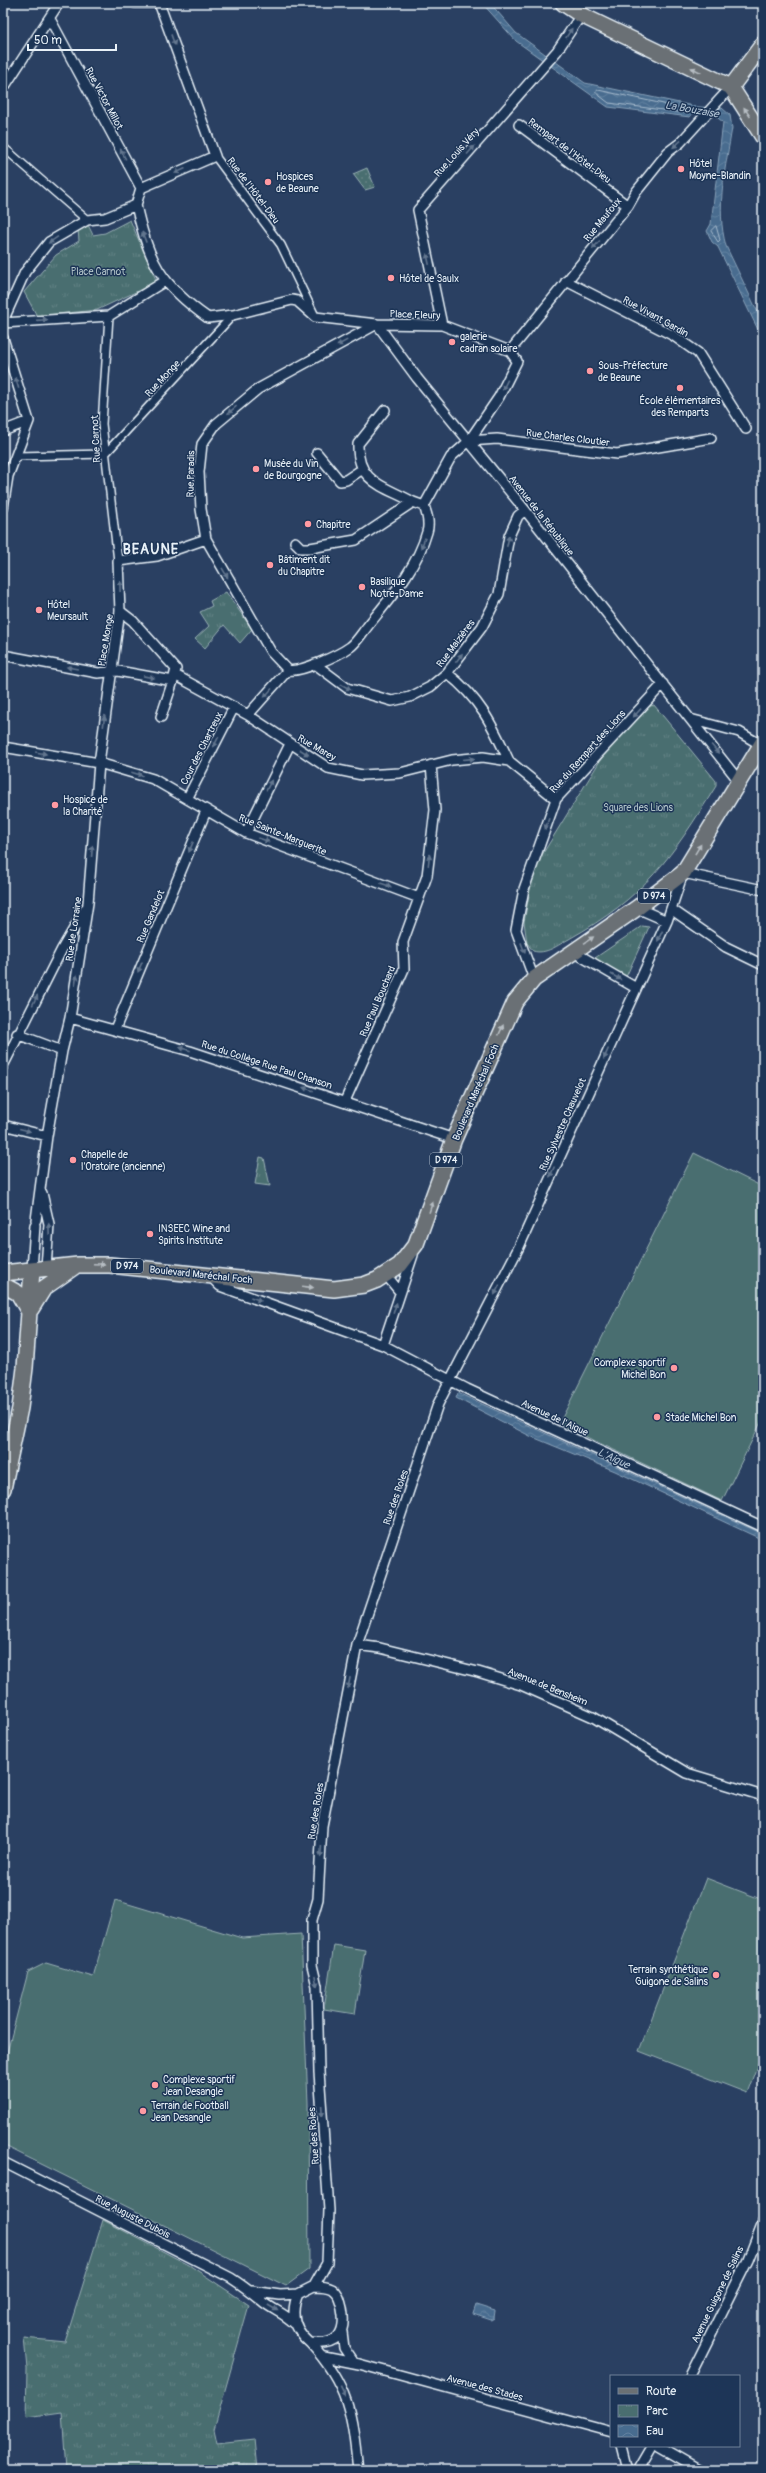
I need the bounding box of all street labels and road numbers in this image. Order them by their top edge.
street label: Rue Victor Millot [83,65,126,133]
street label: Rempart de l'Hôtel-Dieu [526,116,613,186]
street label: Rue Louis Véry [432,125,482,180]
street label: Rue de l'Hôtel-Dieu [224,155,282,226]
street label: Rue Maufoux [581,195,624,244]
street label: Rue Vivant Gardin [620,294,691,340]
street label: Place Fleury [389,308,441,322]
street label: Rue Monge [143,358,183,400]
street label: Rue Carnot [89,414,103,463]
street label: Rue Charles Cloutier [525,427,611,449]
street label: Rue Paradis [185,450,197,498]
street label: Avenue de la République [506,473,576,558]
street label: Place Monge [96,613,116,667]
street label: Rue Maizières [434,617,478,670]
street label: Rue du Rempart des Lions [547,707,629,796]
street label: Cour des Chartreux [178,710,225,787]
street label: Rue Marey [295,732,338,764]
street label: Rue Sainte-Marguerite [237,812,328,858]
street label: Rue Gandelot [134,887,168,945]
road number: D 974 [638,889,670,903]
street label: Rue de Lorraine [64,896,84,962]
street label: Rue Paul Bouchard [358,964,398,1039]
street label: Rue du Collège Rue Paul Chanson [200,1038,334,1092]
street label: Boulevard Maréchal Foch [450,1042,502,1142]
street label: Rue Sylvestre Chauvelot [537,1075,589,1173]
road number: D 974 [430,1153,462,1167]
road number: D 974 [111,1259,143,1273]
street label: Boulevard Maréchal Foch [149,1264,253,1286]
street label: Avenue de l'Aigue [519,1397,590,1439]
street label: Rue des Roles [381,1468,411,1526]
street label: Avenue de Bensheim [506,1665,590,1709]
street label: Rue des Roles [306,1781,326,1840]
street label: Rue des Roles [306,2106,322,2165]
street label: Rue Auguste Dubois [93,2193,172,2241]
street label: Avenue Guigone de Salins [689,2244,747,2345]
street label: Avenue des Stades [445,2372,525,2404]

